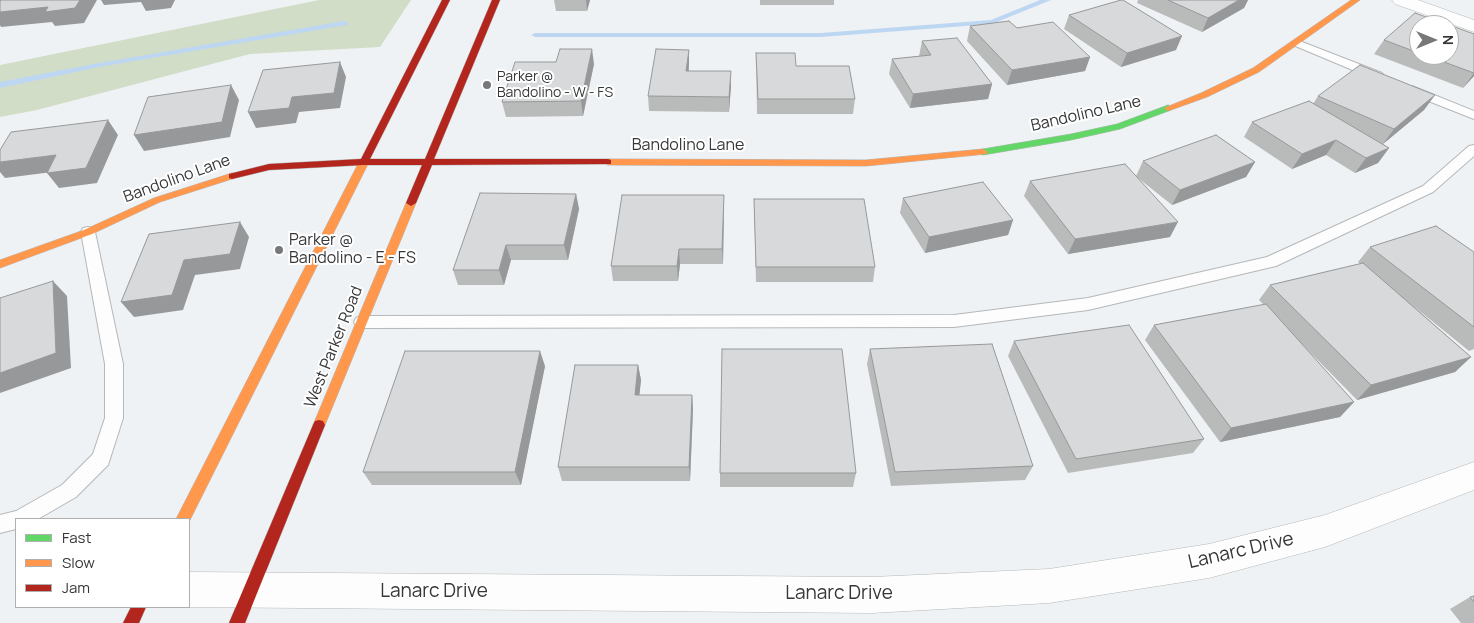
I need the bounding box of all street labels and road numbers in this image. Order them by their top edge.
street label: Bandolino Lane [1029,92,1143,136]
street label: Bandolino Lane [632,136,744,156]
street label: Bandolino Lane [121,151,233,207]
street label: West Parker Road [301,283,367,411]
street label: Lanarc Drive [1186,528,1296,574]
street label: Lanarc Drive [380,581,488,603]
street label: Lanarc Drive [785,583,893,605]

